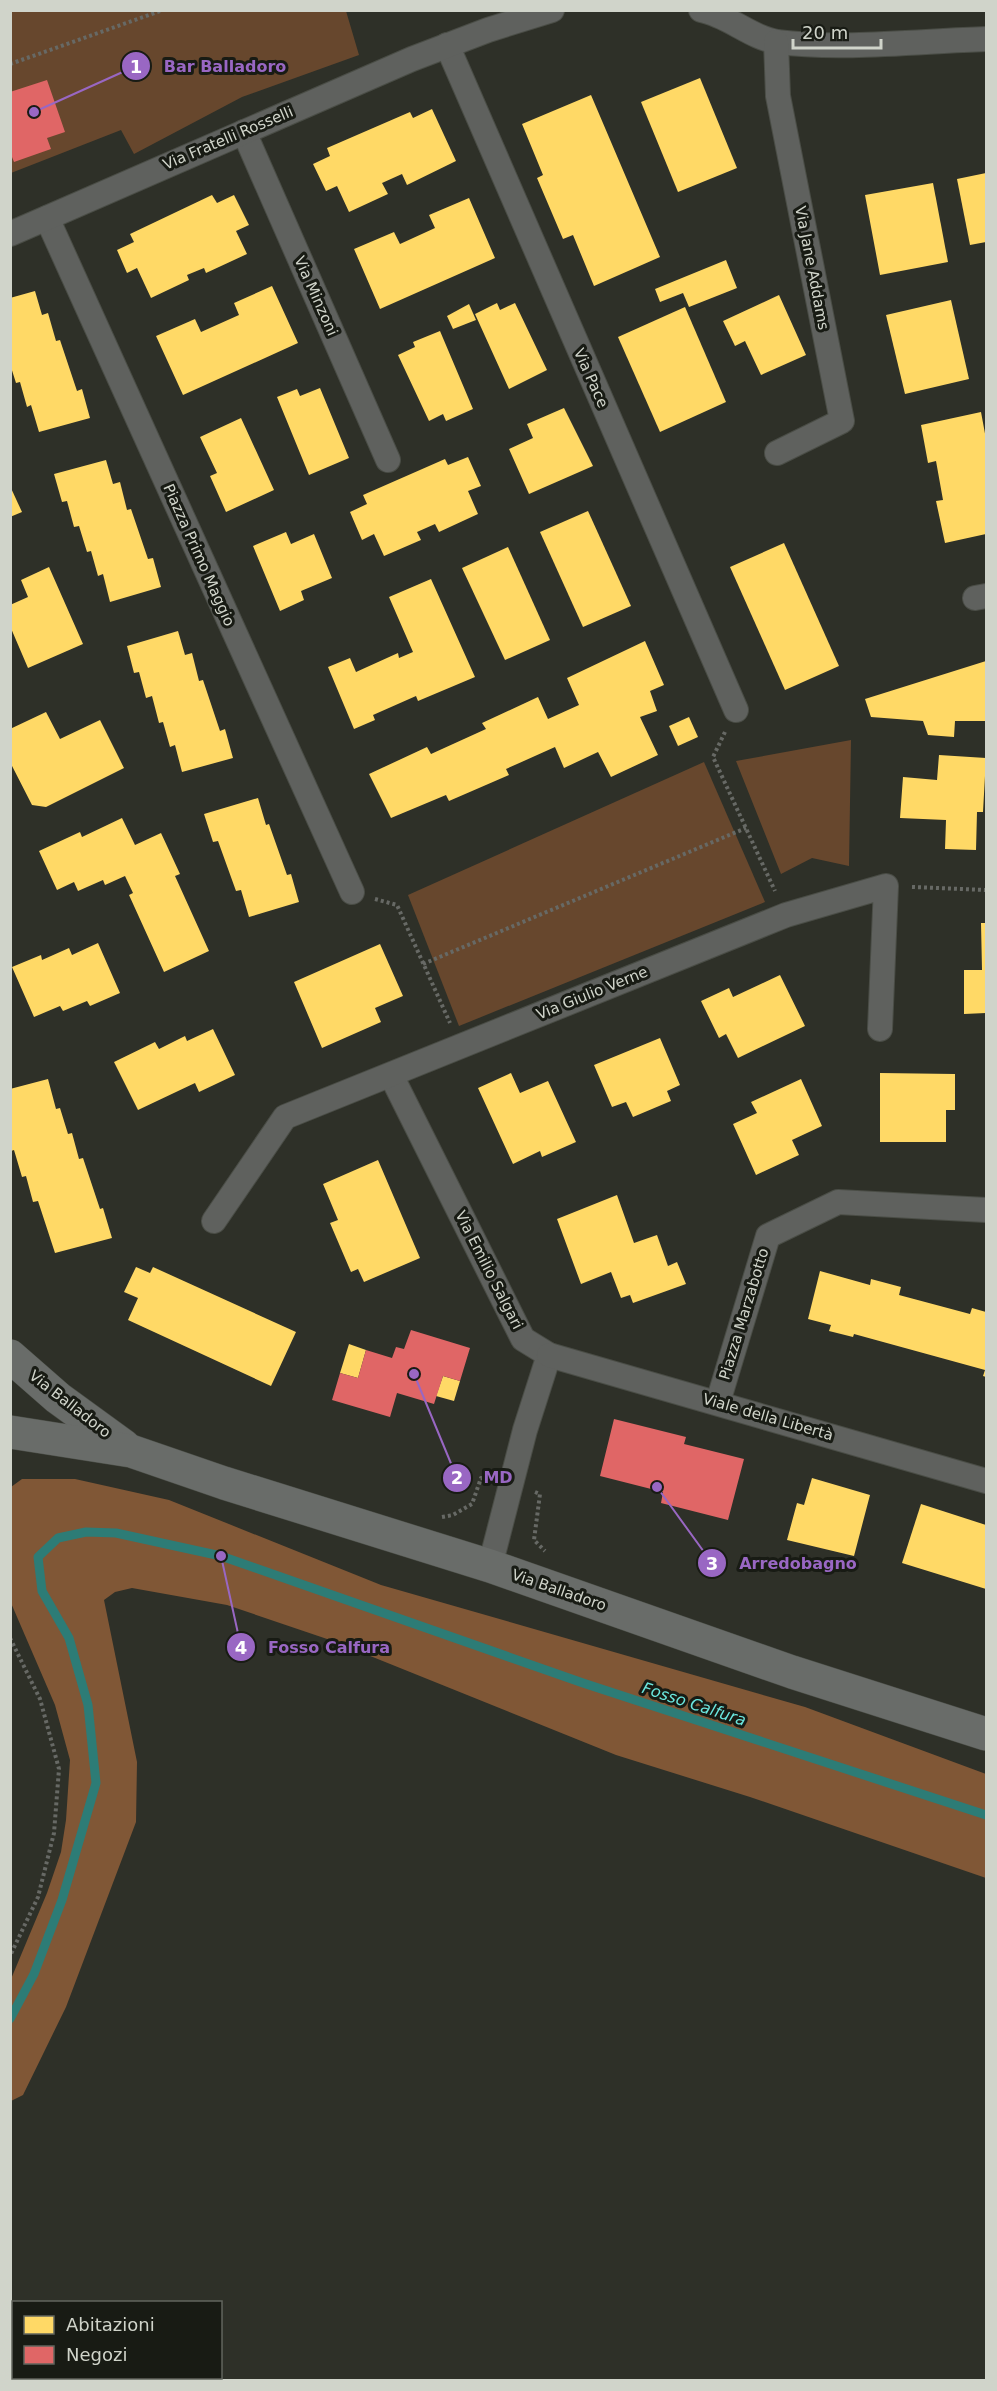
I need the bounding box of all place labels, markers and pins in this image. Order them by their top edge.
callout: Bar Balladoro [121,49,298,83]
callout: MD [442,1461,525,1495]
callout: Arredobagno [697,1546,868,1580]
callout: Fosso Calfura [226,1630,401,1664]

